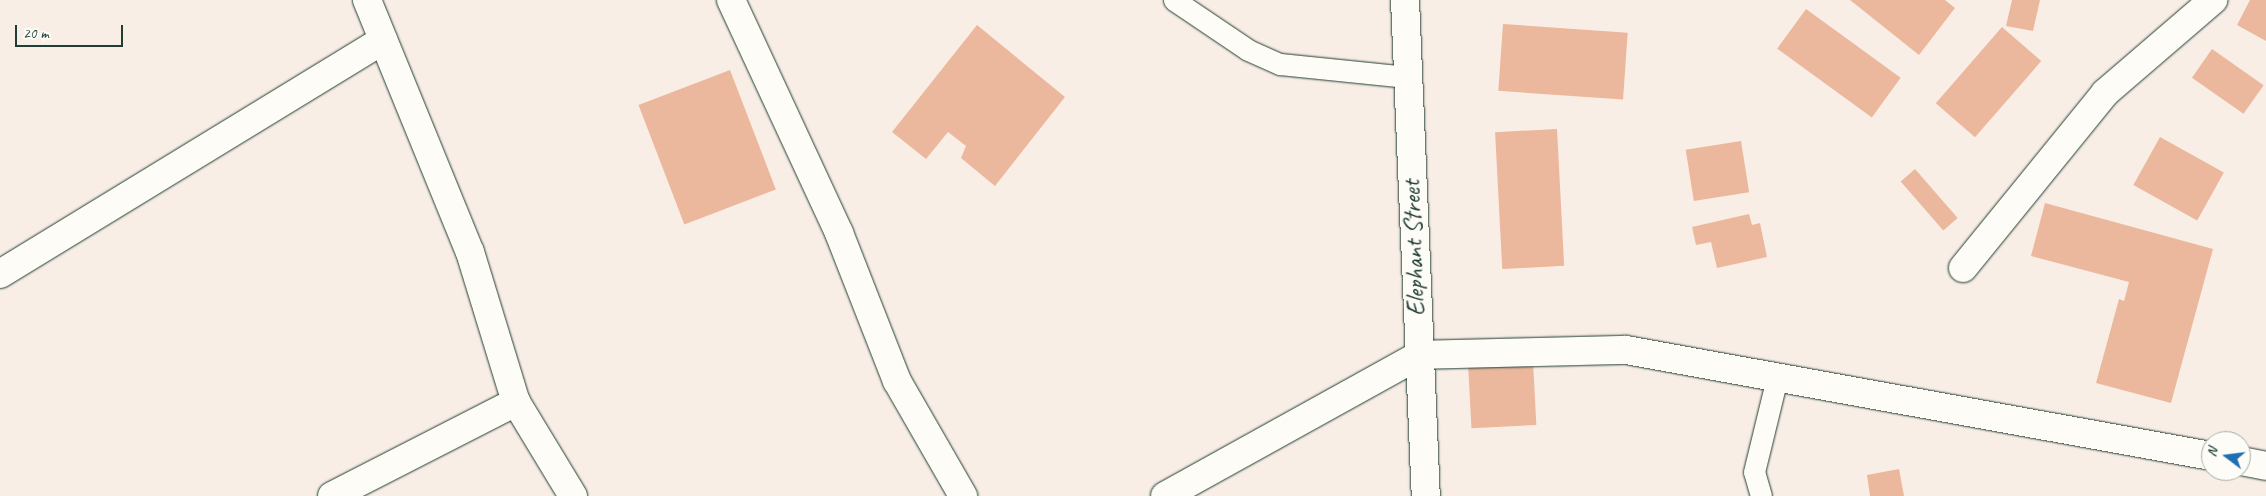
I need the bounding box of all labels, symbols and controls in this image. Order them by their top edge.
scale bar [18,15,125,47]
text: 20 m [23,24,49,43]
street label: Elephant Street [1397,179,1431,317]
north arrow [2201,431,2251,481]
text: N [2203,446,2221,459]

